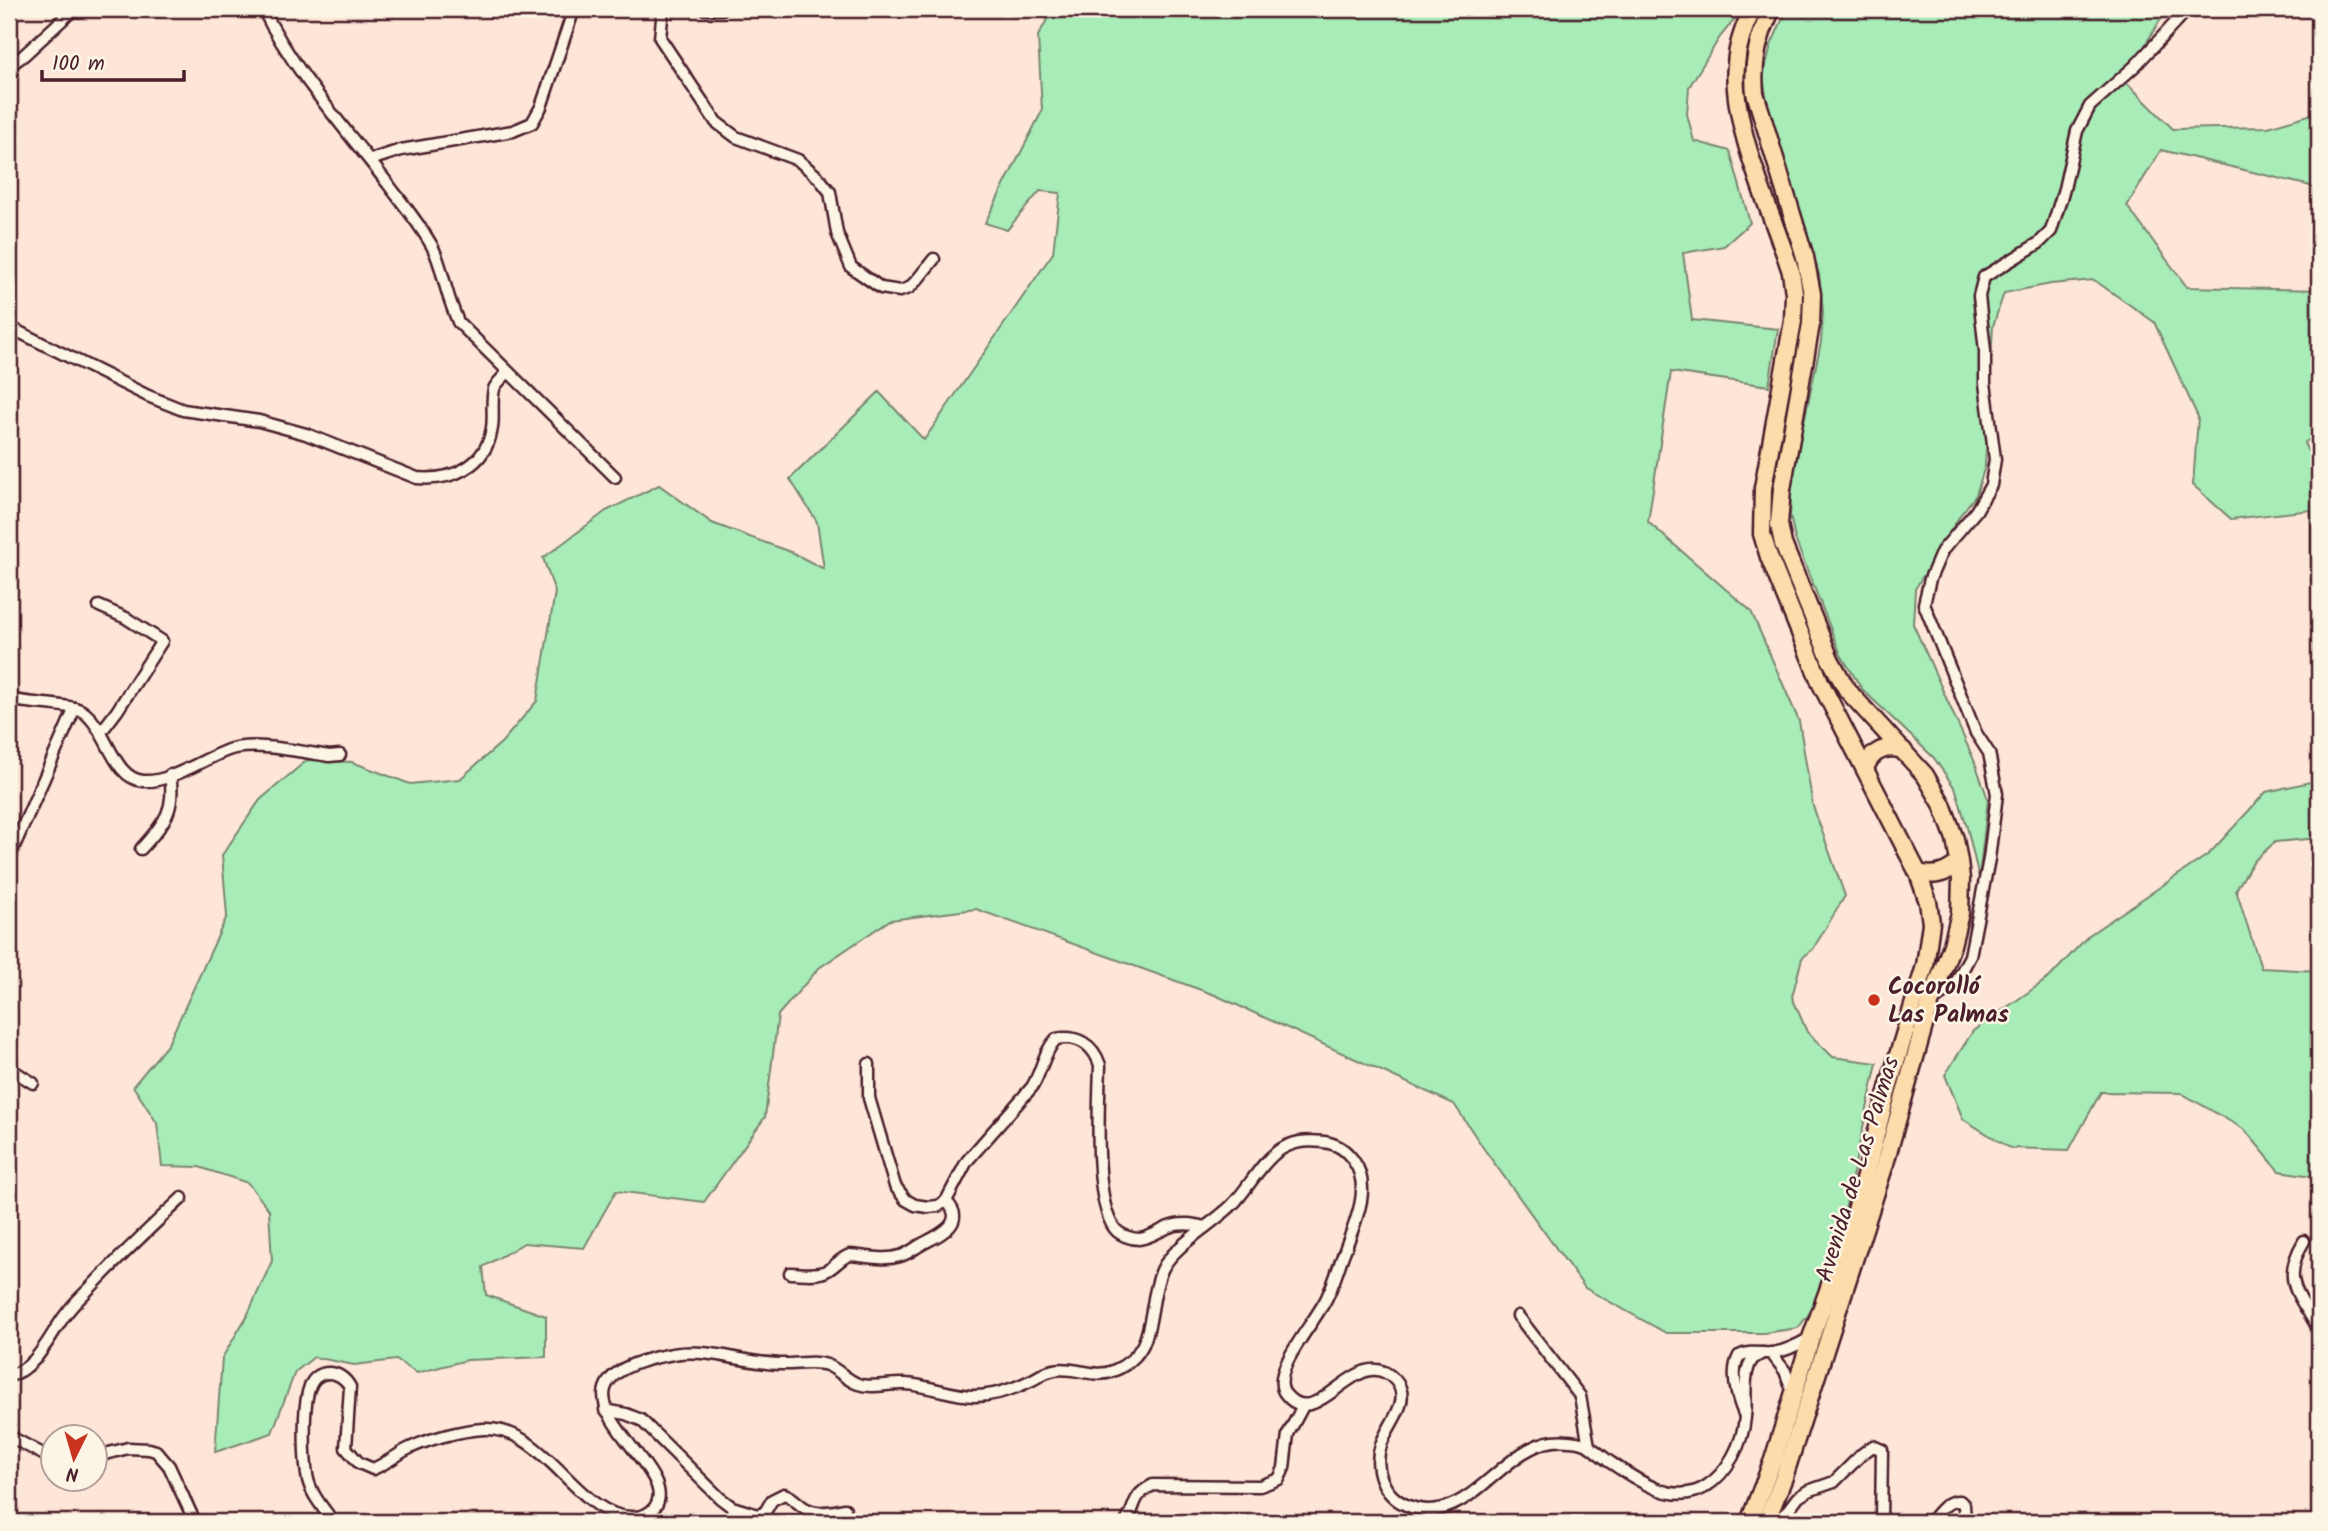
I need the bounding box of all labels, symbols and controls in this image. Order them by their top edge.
scale bar [42,38,184,82]
text: 100 m [52,48,105,81]
place label: Cocorolló Las Palmas [1888,968,2009,1035]
marker: Cocorolló Las Palmas [1866,992,1882,1008]
street label: Avenida de Las Palmas [1806,1052,1911,1287]
north arrow [38,1422,108,1492]
text: N [65,1457,80,1488]

